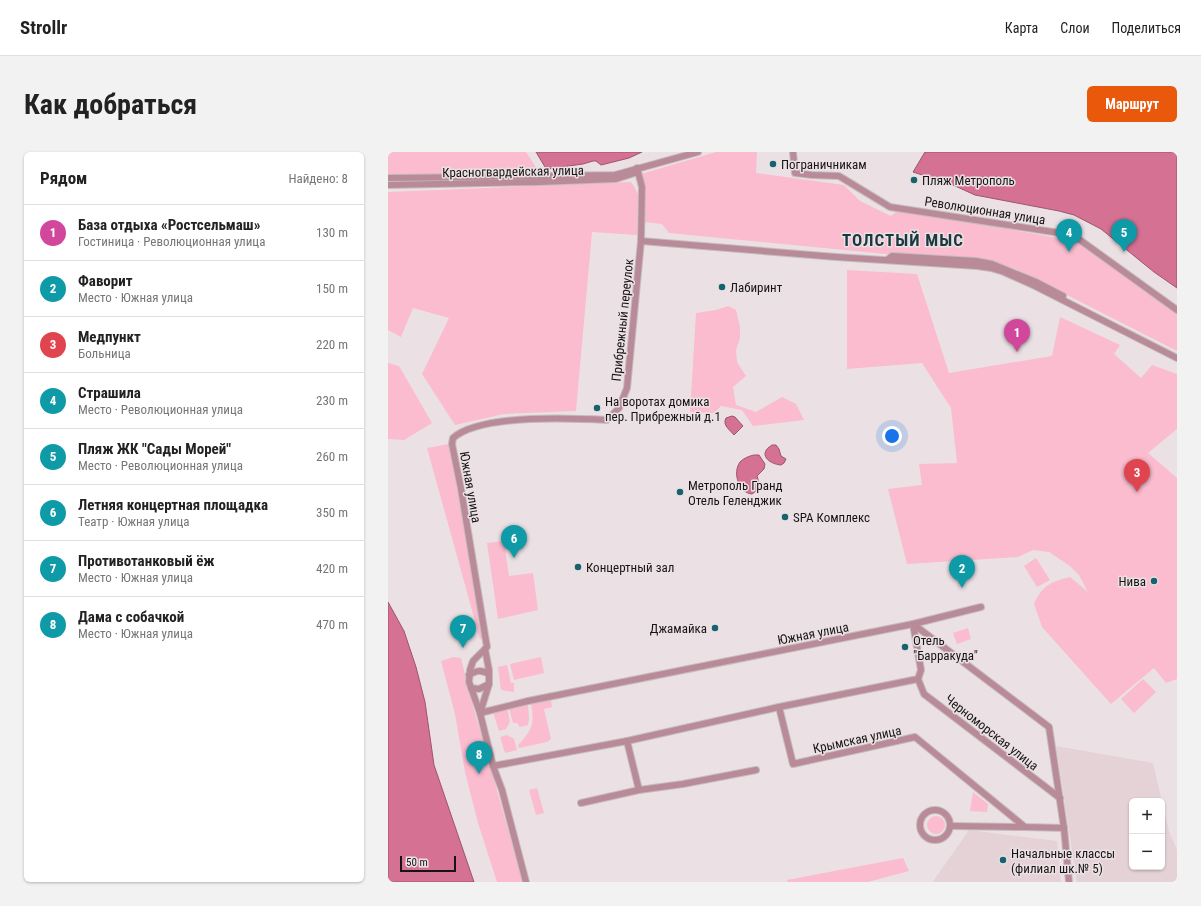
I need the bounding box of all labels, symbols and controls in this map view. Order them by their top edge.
text: Strollr [20,16,67,39]
text: Карта [1005,20,1038,36]
text: Слои [1060,20,1090,36]
text: Поделиться [1112,20,1181,36]
button: Маршрут [1087,86,1177,122]
text: Как добраться [24,88,197,121]
place label: Пограничникам [781,157,867,172]
marker: Пограничникам [768,159,778,169]
street label: Красногвардейская улица [442,163,584,180]
text: Рядом [40,168,87,188]
text: Найдено: 8 [288,171,348,186]
place label: Пляж Метрополь [922,173,1015,188]
marker: Пляж Метрополь [909,175,919,185]
street label: Революционная улица [923,194,1046,227]
text: База отдыха «Ростсельмаш» [78,216,260,234]
pin: 4 [1056,219,1082,252]
pin: 5 [1111,219,1137,252]
text: 1 [50,225,56,240]
text: 130 m [316,225,348,240]
district label: ТОЛСТЫЙ МЫС [842,230,964,250]
text: Гостиница · Революционная улица [78,234,265,249]
street label: Прибрежный переулок [609,257,636,382]
text: Фаворит [78,272,133,290]
place label: Лабиринт [730,280,783,295]
text: 2 [50,281,56,296]
text: 150 m [316,281,348,296]
marker: Лабиринт [717,282,727,292]
text: Место · Южная улица [78,290,193,305]
pin: 1 [1004,319,1030,352]
text: Медпункт [78,328,141,346]
text: 3 [50,337,56,352]
text: 220 m [316,337,348,352]
text: Больница [78,346,131,361]
text: Страшила [78,384,141,402]
text: 4 [50,393,56,408]
text: 230 m [316,393,348,408]
place label: На воротах домика пер. Прибрежный д.1 [605,394,721,424]
text: Место · Революционная улица [78,402,243,417]
marker: На воротах домика пер. Прибрежный д.1 [592,403,602,413]
your location [882,426,902,446]
text: Пляж ЖК "Сады Морей" [78,440,231,458]
text: 5 [50,449,56,464]
text: 260 m [316,449,348,464]
street label: Южная улица [457,450,484,524]
text: Место · Революционная улица [78,458,243,473]
pin: 3 [1124,459,1150,492]
place label: Метрополь Гранд Отель Геленджик [688,478,783,508]
marker: Метрополь Гранд Отель Геленджик [675,487,685,497]
text: Летняя концертная площадка [78,496,268,514]
text: 6 [50,505,56,520]
text: 350 m [316,505,348,520]
place label: SPA Комплекс [793,510,870,525]
marker: SPA Комплекс [780,512,790,522]
text: Театр · Южная улица [78,514,190,529]
pin: 6 [501,525,527,558]
text: Противотанковый ёж [78,552,215,570]
pin: 2 [949,555,975,588]
place label: Концертный зал [586,560,674,575]
text: 7 [50,561,56,576]
text: 420 m [316,561,348,576]
marker: Концертный зал [573,562,583,572]
text: Место · Южная улица [78,570,193,585]
place label: Нива [1119,574,1146,589]
marker: Нива [1149,576,1159,586]
text: Дама с собачкой [78,608,184,626]
pin: 7 [450,615,476,648]
text: 8 [50,617,56,632]
text: 470 m [316,617,348,632]
street label: Южная улица [776,619,850,648]
place label: Джамайка [650,621,707,636]
marker: Джамайка [710,623,720,633]
text: Место · Южная улица [78,626,193,641]
place label: Отель "Барракуда" [913,633,978,663]
marker: Отель "Барракуда" [900,642,910,652]
street label: Черноморская улица [942,691,1041,773]
street label: Крымская улица [812,723,903,756]
pin: 8 [466,741,492,774]
map controls [1129,798,1165,870]
button: + [1129,798,1165,834]
button: − [1129,834,1165,870]
place label: Начальные классы (филиал шк.№ 5) [1011,846,1115,876]
scale bar [400,854,456,873]
marker: Начальные классы (филиал шк.№ 5) [998,855,1008,865]
text: 50 m [406,856,428,869]

